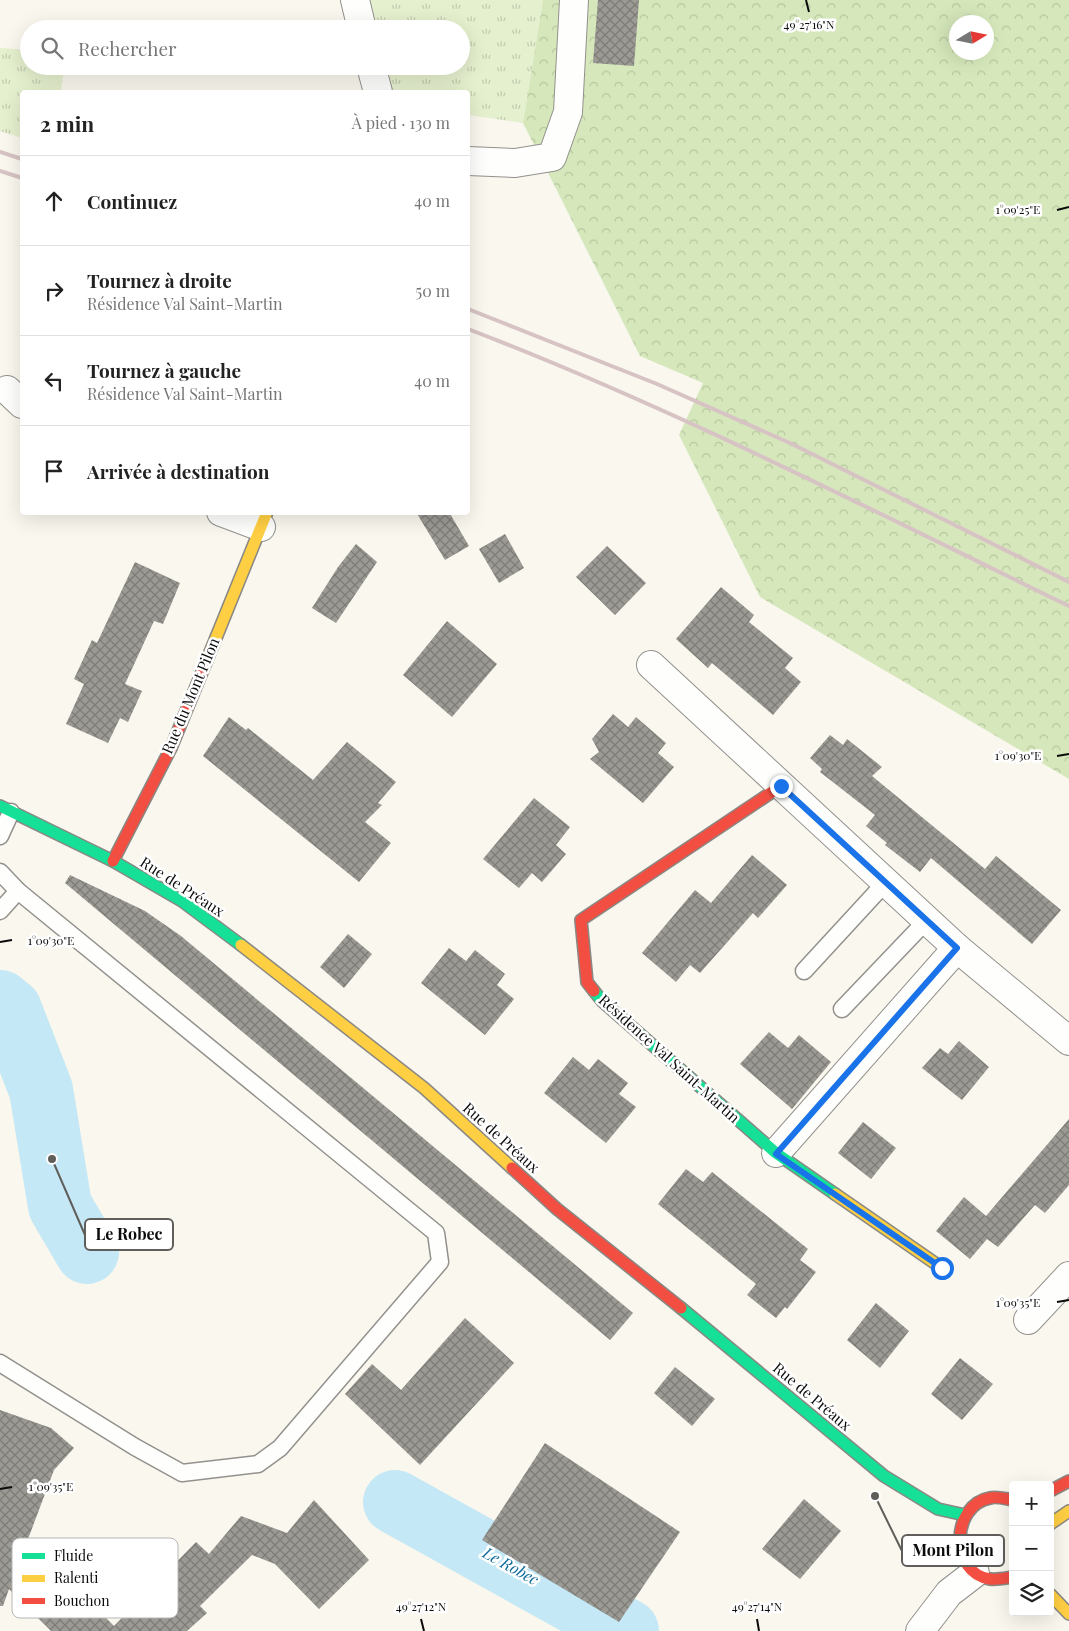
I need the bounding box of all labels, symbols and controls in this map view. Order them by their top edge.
north arrow [949,15,994,60]
text: 49°27'16"N [784,16,835,32]
search box [20,20,470,75]
icon: search [38,34,66,62]
text: Rechercher [78,35,177,61]
text: 2 min [40,109,94,137]
text: À pied · 130 m [352,112,450,133]
icon: ahead [40,187,68,215]
text: Continuez [87,188,177,214]
text: 40 m [414,190,450,211]
text: 1°09'25"E [996,201,1040,217]
text: Tournez à droite [87,267,232,293]
icon: right [40,277,68,305]
text: 50 m [416,280,450,301]
text: Résidence Val Saint-Martin [87,293,283,314]
text: Tournez à gauche [87,357,241,383]
icon: left [40,367,68,395]
text: 40 m [414,370,450,391]
text: Résidence Val Saint-Martin [87,383,283,404]
icon: arrive [40,457,68,485]
text: Arrivée à destination [87,458,269,484]
street label: Rue du Mont Pilon [157,635,224,757]
text: 1°09'30"E [995,747,1041,763]
route end [770,775,793,798]
street label: Rue de Préaux [137,851,229,921]
text: 1°09'30"E [28,932,74,948]
street label: Résidence Val Saint-Martin [595,989,745,1127]
street label: Rue de Préaux [459,1098,544,1177]
callout: Le Robec [85,1219,173,1250]
text: Le Robec [95,1223,163,1244]
route start [931,1257,954,1280]
text: 1°09'35"E [996,1294,1040,1310]
street label: Rue de Préaux [769,1358,856,1435]
text: 1°09'35"E [29,1478,73,1494]
map controls [1009,1481,1054,1616]
button: + [1009,1481,1054,1526]
button: − [1009,1526,1054,1571]
callout: Mont Pilon [902,1535,1004,1566]
legend [12,1538,178,1618]
text: Mont Pilon [912,1539,994,1560]
water label: Le Robec [479,1541,543,1589]
text: Fluide [54,1546,93,1565]
text: Ralenti [54,1568,98,1587]
button: layers [1009,1571,1054,1616]
text: Bouchon [54,1591,110,1610]
text: 49°27'12"N [396,1598,447,1614]
text: 49°27'14"N [732,1598,783,1614]

